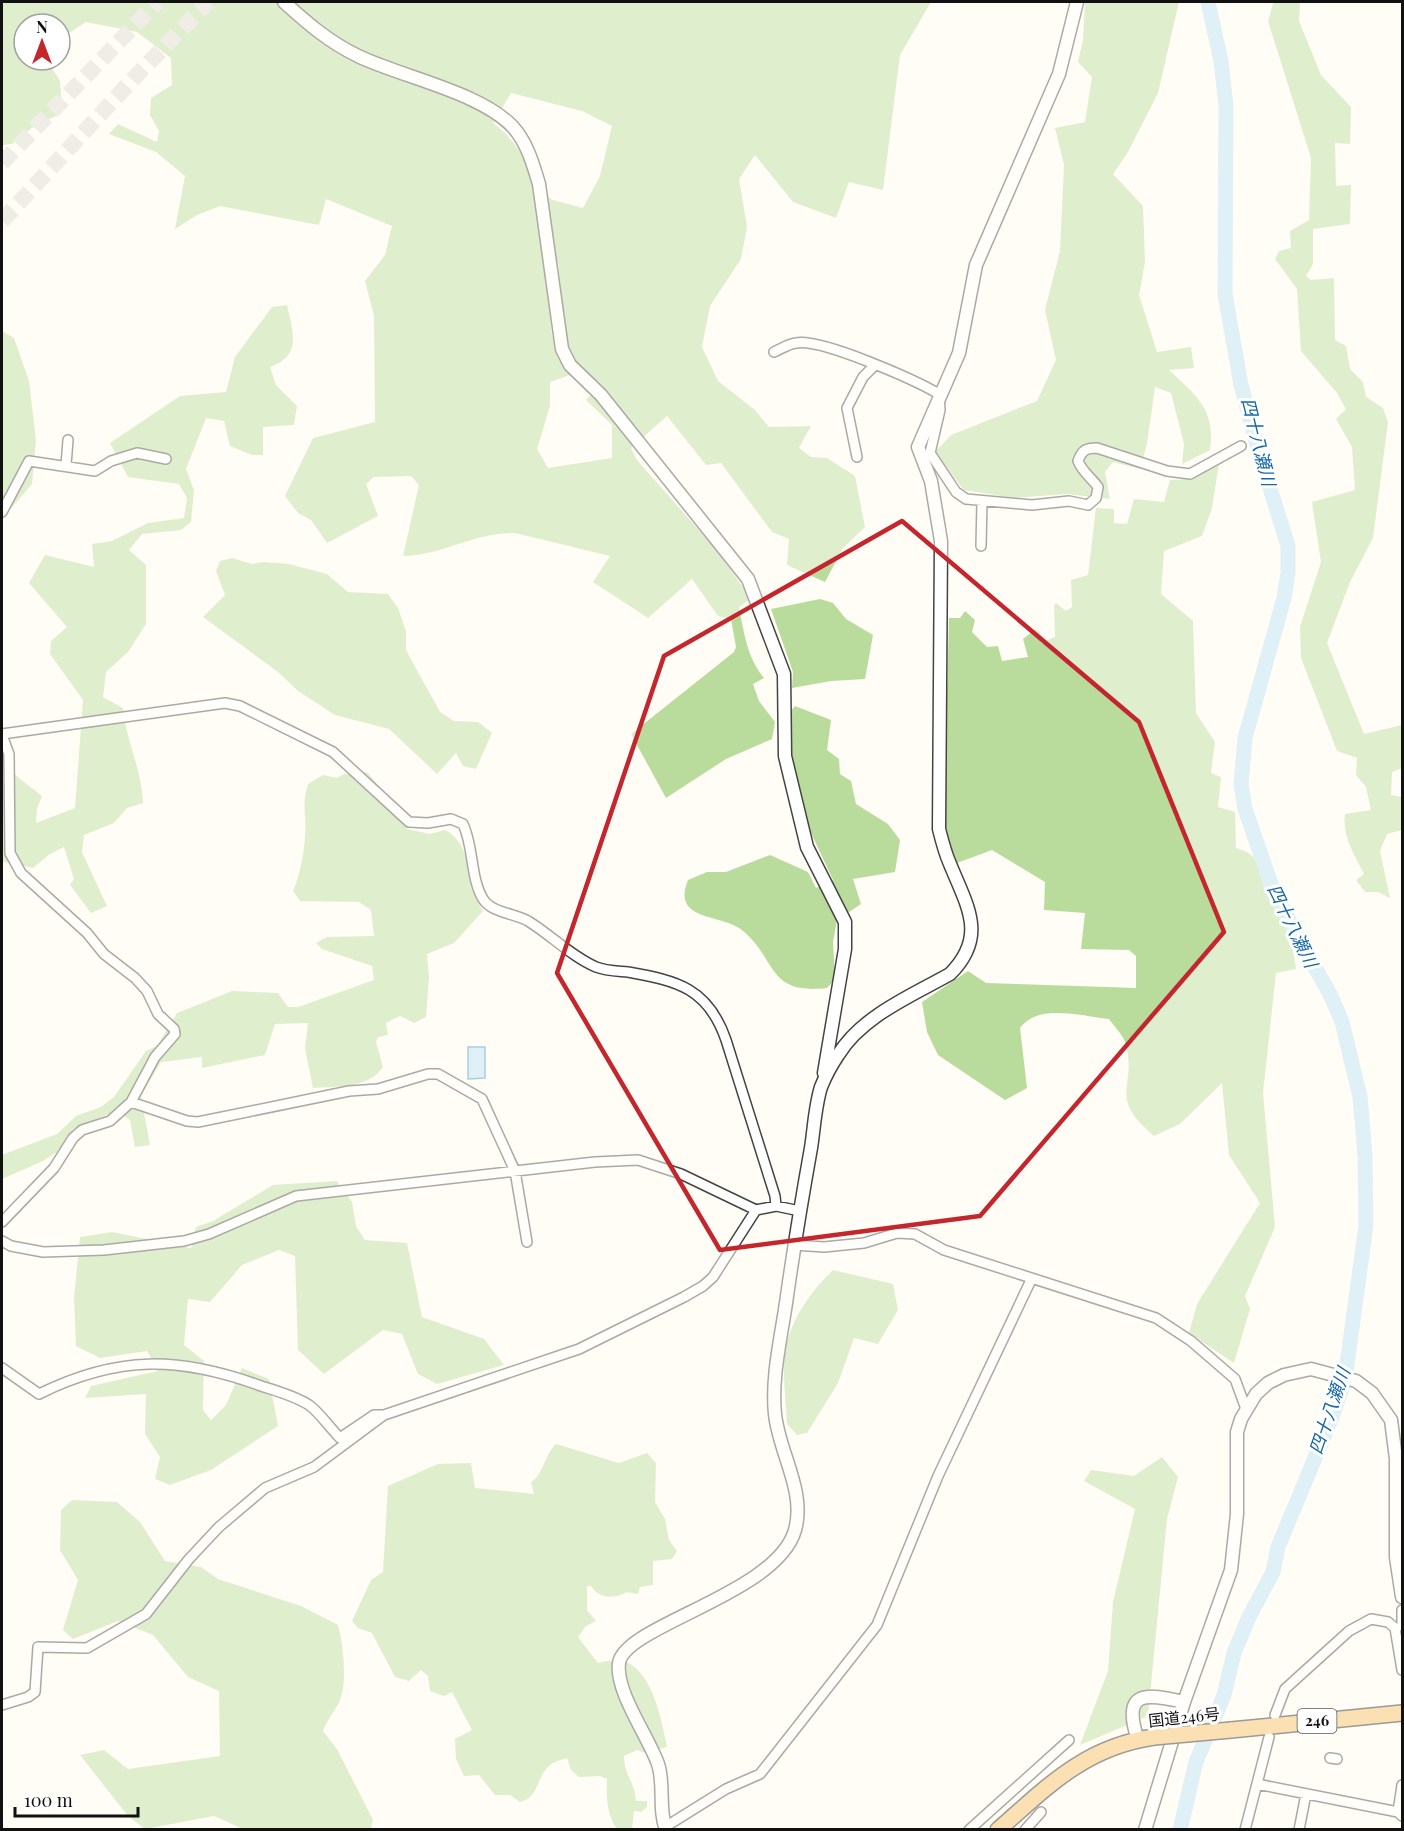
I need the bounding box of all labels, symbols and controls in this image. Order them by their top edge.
north arrow [12,12,72,72]
text: N [36,16,48,37]
water label: 四十八瀬川 [1236,395,1282,490]
water label: 四十八瀬川 [1262,880,1324,973]
water label: 四十八瀬川 [1303,1362,1356,1457]
street label: 国道246号 [1147,1702,1221,1731]
road number: 246 [1298,1709,1336,1733]
scale bar [15,1780,138,1818]
text: 100 m [24,1788,73,1812]

